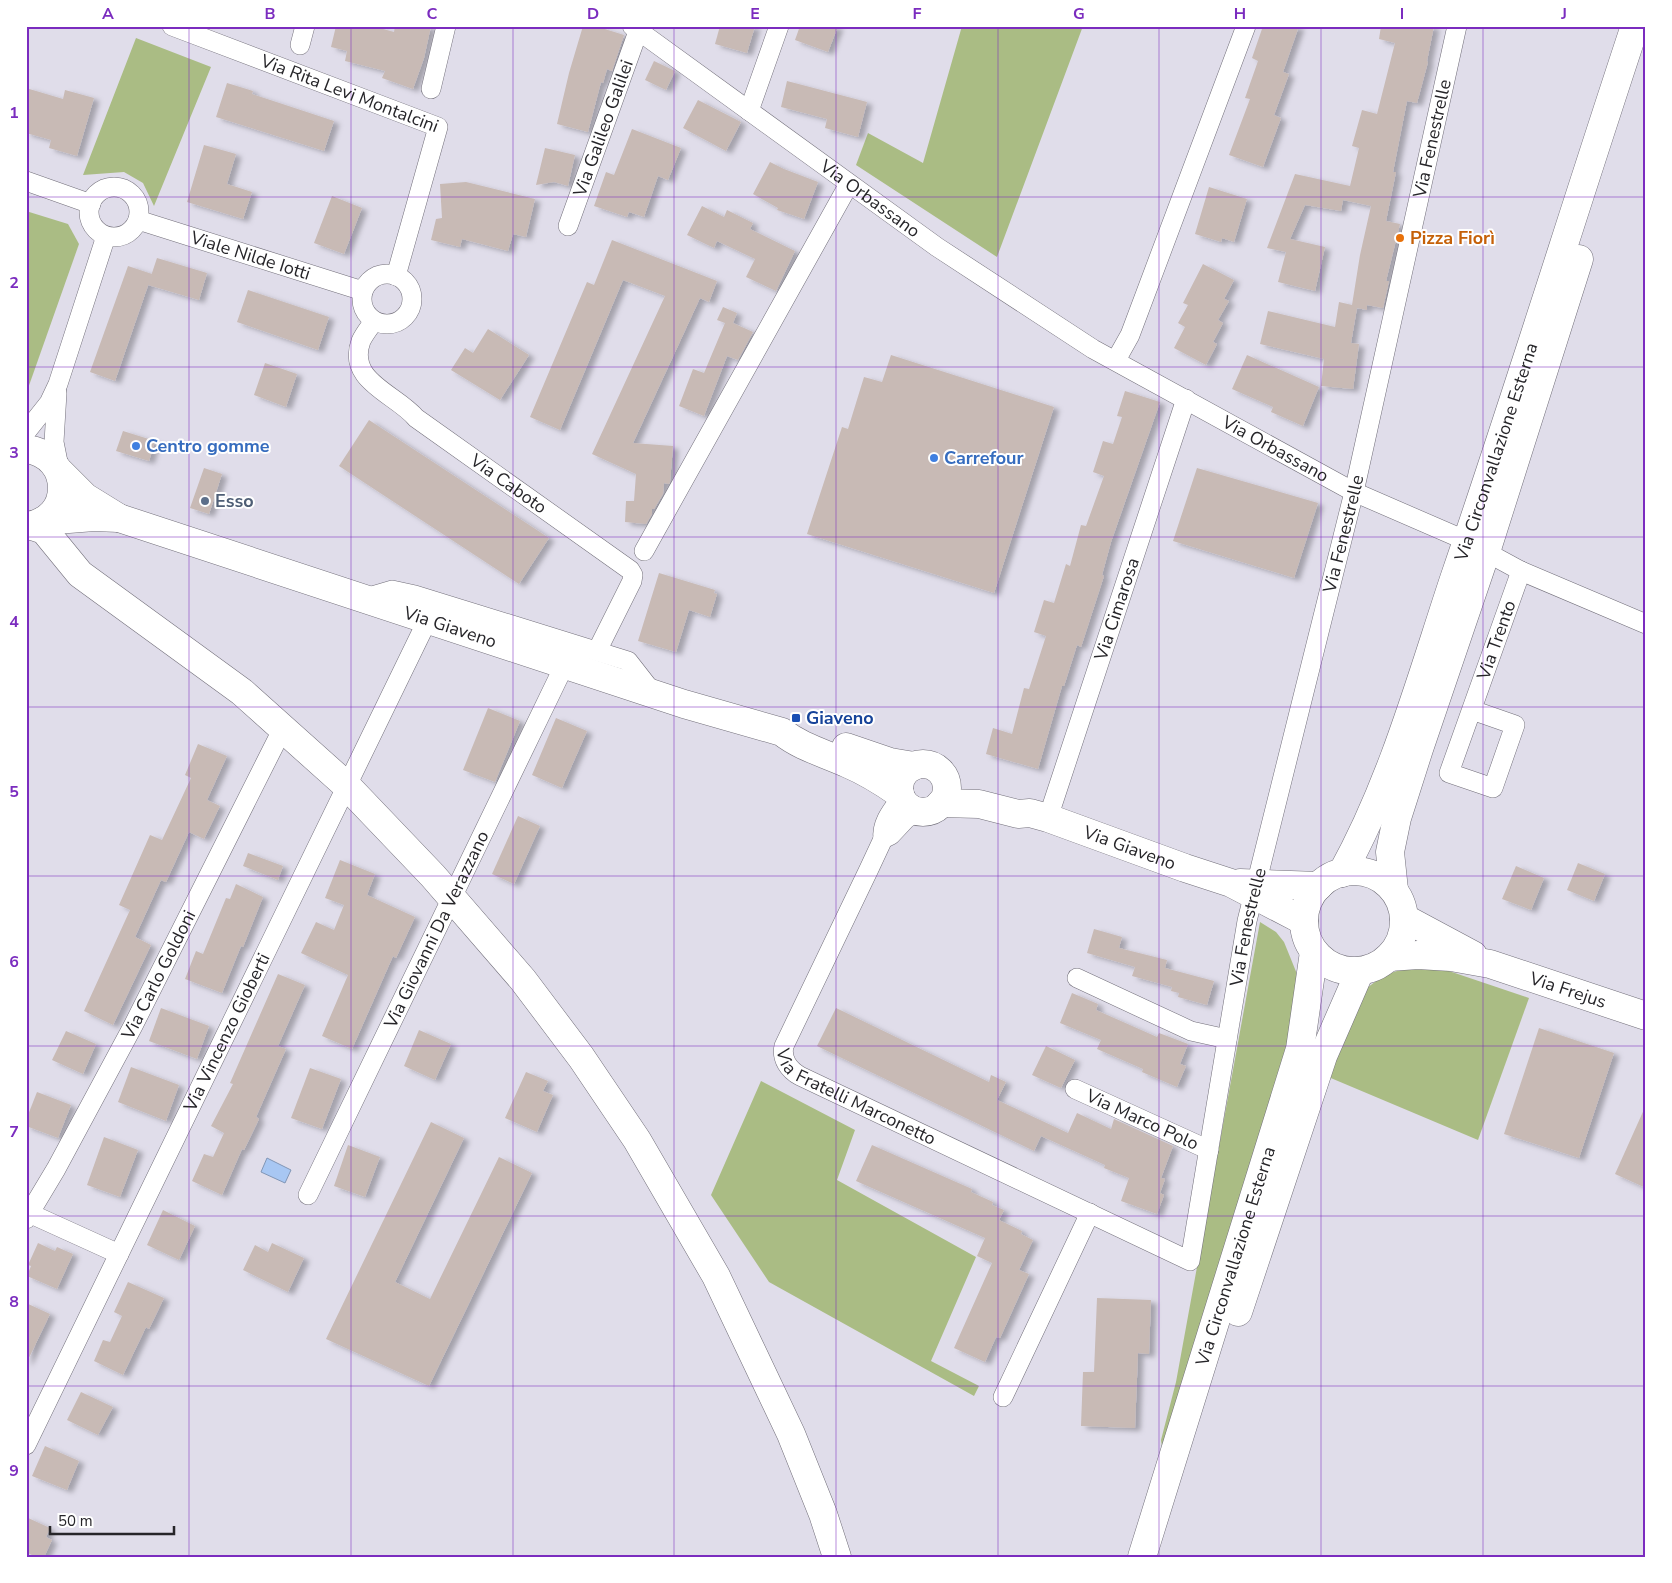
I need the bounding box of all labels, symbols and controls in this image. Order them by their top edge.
text: A [102,3,114,25]
text: B [264,3,276,25]
text: C [427,3,438,25]
text: D [587,3,599,25]
text: E [750,3,760,25]
text: F [913,3,922,25]
text: G [1073,3,1085,25]
text: H [1234,3,1246,25]
text: I [1400,3,1404,25]
text: J [1560,3,1567,25]
street label: Via Rita Levi Montalcini [256,48,442,138]
street label: Via Galileo Galilei [567,57,639,201]
street label: Via Fenestrelle [1407,77,1457,201]
text: 1 [9,102,19,124]
street label: Via Orbassano [814,154,925,243]
street label: Viale Nilde Iotti [187,225,313,286]
place label: Pizza Fiorì [1410,226,1495,250]
marker: Pizza Fiorì [1394,232,1406,244]
text: 2 [9,272,19,294]
street label: Via Circonvallazione Esterna [1449,340,1543,565]
street label: Via Orbassano [1217,410,1333,488]
place label: Centro gomme [146,434,270,458]
marker: Centro gomme [130,440,142,452]
text: 3 [9,442,19,464]
place label: Carrefour [944,446,1024,470]
street label: Via Caboto [465,448,552,519]
marker: Carrefour [928,452,940,464]
street label: Via Fenestrelle [1317,473,1369,596]
place label: Esso [215,489,254,513]
marker: Esso [199,495,211,507]
street label: Via Cimarosa [1088,555,1145,664]
street label: Via Trento [1471,597,1522,684]
street label: Via Giaveno [400,600,500,654]
text: 4 [9,611,19,633]
place label: Giaveno [806,706,874,730]
marker: Giaveno [790,712,802,724]
text: 5 [9,781,19,803]
street label: Via Giaveno [1079,820,1179,876]
street label: Via Giovanni Da Verazzano [378,827,495,1033]
street label: Via Fenestrelle [1224,865,1272,989]
street label: Via Carlo Goldoni [116,906,201,1045]
street label: Via Vincenzo Gioberti [178,949,276,1116]
text: 6 [9,951,19,973]
street label: Via Frejus [1526,966,1609,1014]
street label: Via Fratelli Marconetto [771,1046,940,1151]
street label: Via Marco Polo [1081,1083,1202,1156]
text: 7 [9,1121,19,1143]
street label: Via Circonvallazione Esterna [1190,1144,1281,1370]
text: 8 [9,1291,19,1313]
text: 9 [9,1460,19,1482]
scale bar [50,1503,174,1535]
text: 50 m [58,1511,93,1531]

